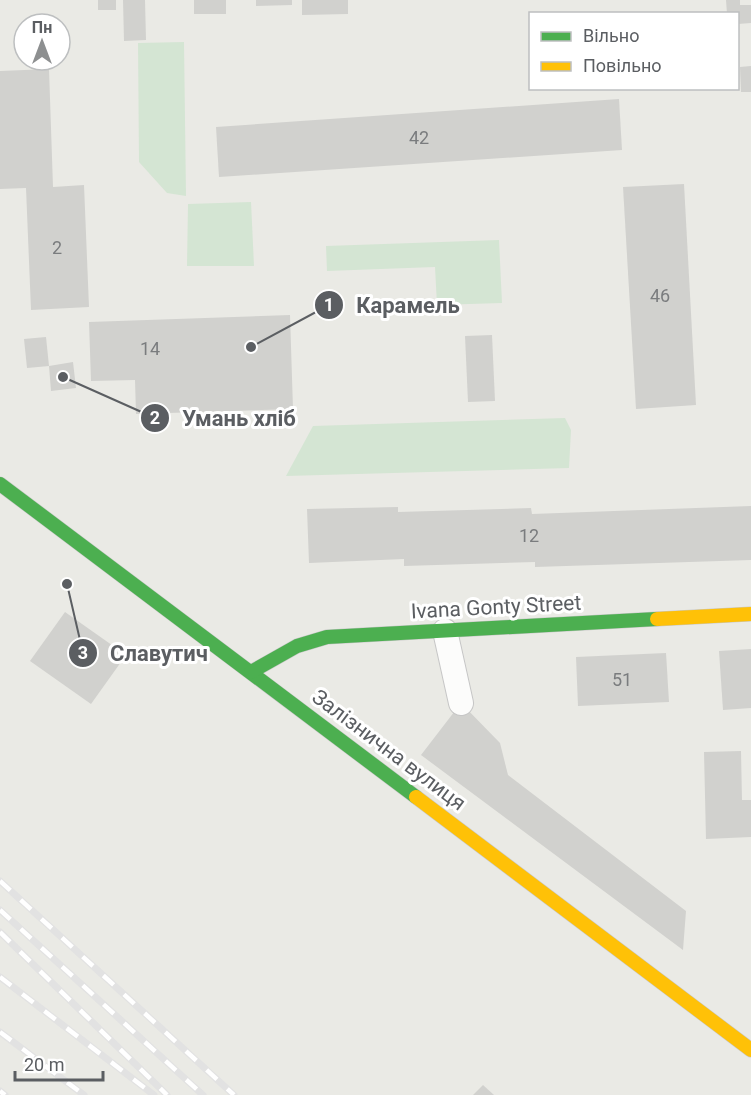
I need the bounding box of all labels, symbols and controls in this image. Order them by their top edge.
north arrow [12,12,72,72]
legend [529,12,739,90]
text: Пн [32,18,52,37]
text: Вільно [583,25,639,46]
text: Повільно [583,55,662,76]
house number: 42 [409,127,429,148]
house number: 2 [52,237,62,258]
callout: Карамель [314,285,471,325]
house number: 46 [650,285,670,306]
text: Карамель [356,293,460,318]
text: 1 [324,294,334,315]
house number: 14 [140,338,160,359]
callout: Умань хліб [140,398,308,438]
text: Умань хліб [182,406,296,431]
text: 2 [150,407,160,428]
house number: 12 [519,525,539,546]
street label: Ivana Gonty Street [410,591,582,623]
callout: Славутич [68,633,220,673]
text: Славутич [110,641,208,666]
text: 3 [78,642,88,663]
house number: 51 [612,669,632,690]
street label: Залізнична вулиця [308,684,470,816]
scale bar [15,1044,104,1082]
text: 20 m [24,1054,64,1075]

